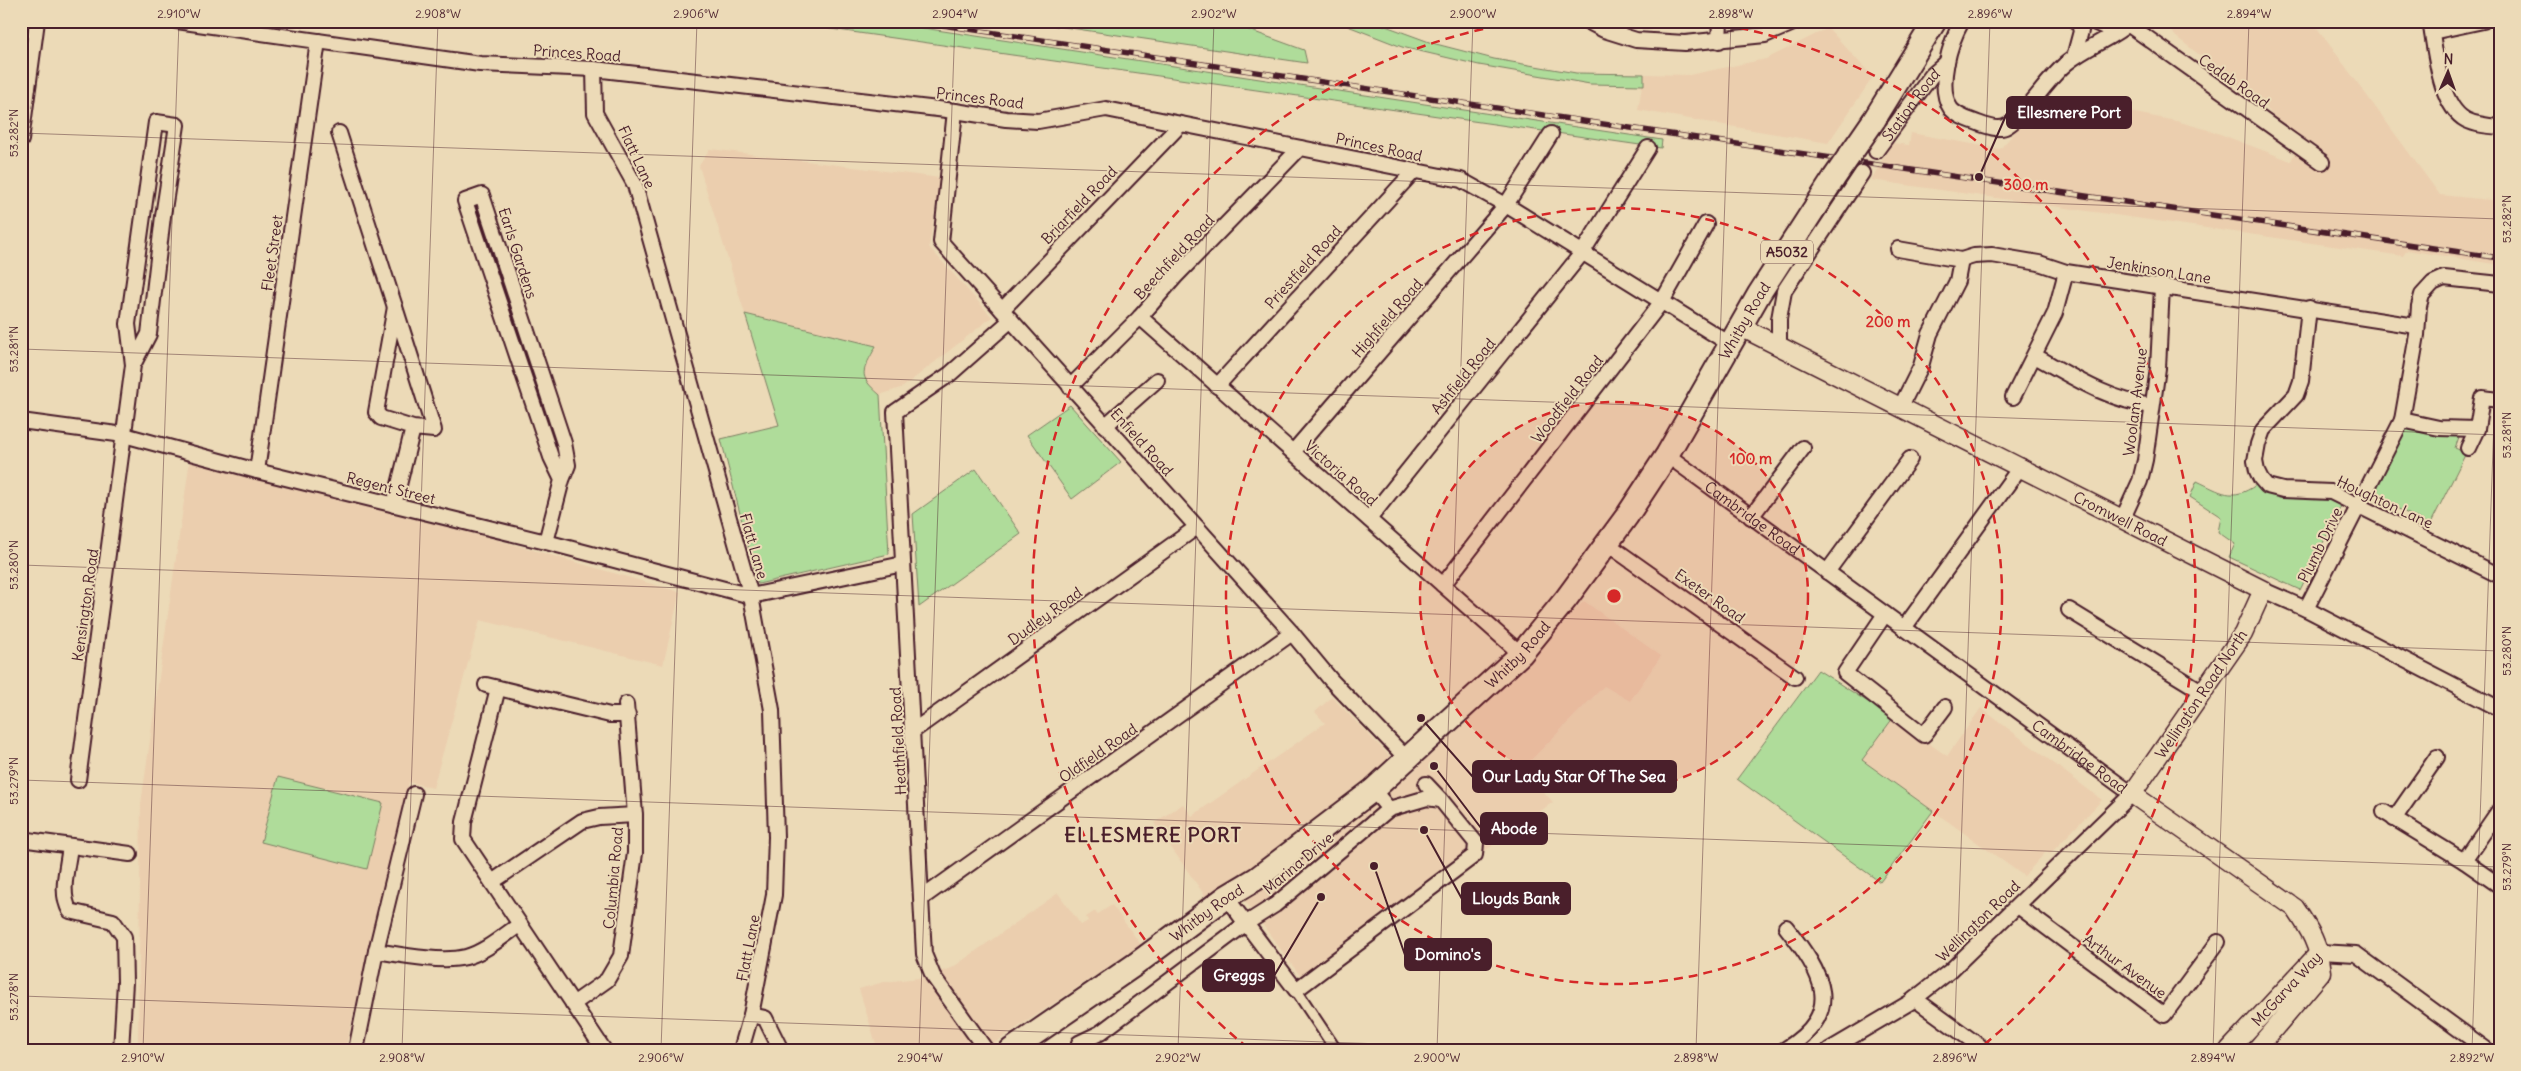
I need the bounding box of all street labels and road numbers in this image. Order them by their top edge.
street label: Princes Road [532,40,622,66]
street label: Cedab Road [2195,50,2273,112]
street label: Station Road [1877,63,1943,145]
street label: Princes Road [935,83,1025,113]
street label: Flatt Lane [614,122,660,192]
street label: Princes Road [1334,129,1424,165]
street label: Briarfield Road [1037,162,1121,248]
street label: Earls Gardens [494,205,542,301]
street label: Beechfield Road [1130,210,1218,304]
street label: Fleet Street [257,214,287,292]
street label: Priestfield Road [1261,221,1346,313]
road number: A5032 [1761,240,1813,264]
street label: Jenkinson Lane [2106,252,2212,288]
street label: Highfield Road [1348,275,1427,361]
street label: Whitby Road [1714,278,1774,363]
street label: Ashfield Road [1427,334,1500,418]
street label: Woolam Avenue [2119,347,2151,457]
street label: Woodfield Road [1527,351,1607,447]
street label: Enfield Road [1107,404,1177,480]
street label: Victoria Road [1301,436,1382,510]
street label: Regent Street [345,468,437,508]
street label: Houghton Lane [2334,471,2436,533]
street label: Cambridge Road [1701,476,1804,559]
street label: Cromwell Road [2070,487,2171,550]
street label: Plumb Drive [2294,504,2346,586]
street label: Flatt Lane [736,511,772,581]
street label: Kensington Road [68,547,102,663]
street label: Exeter Road [1671,565,1749,627]
street label: Dudley Road [1004,583,1086,649]
street label: Whitby Road [1481,617,1554,692]
street label: Wellington Road North [2151,626,2251,762]
street label: Heathfield Road [886,686,910,796]
street label: Cambridge Road [2029,715,2131,797]
street label: Oldfield Road [1055,719,1141,787]
street label: Columbia Road [599,826,627,930]
street label: Marina Drive [1259,828,1337,898]
street label: Wellington Road [1932,876,2024,966]
street label: Whitby Road [1166,879,1247,945]
street label: Flatt Lane [732,913,764,983]
street label: Arthur Avenue [2080,929,2170,1003]
street label: McGarva Way [2247,947,2325,1030]

